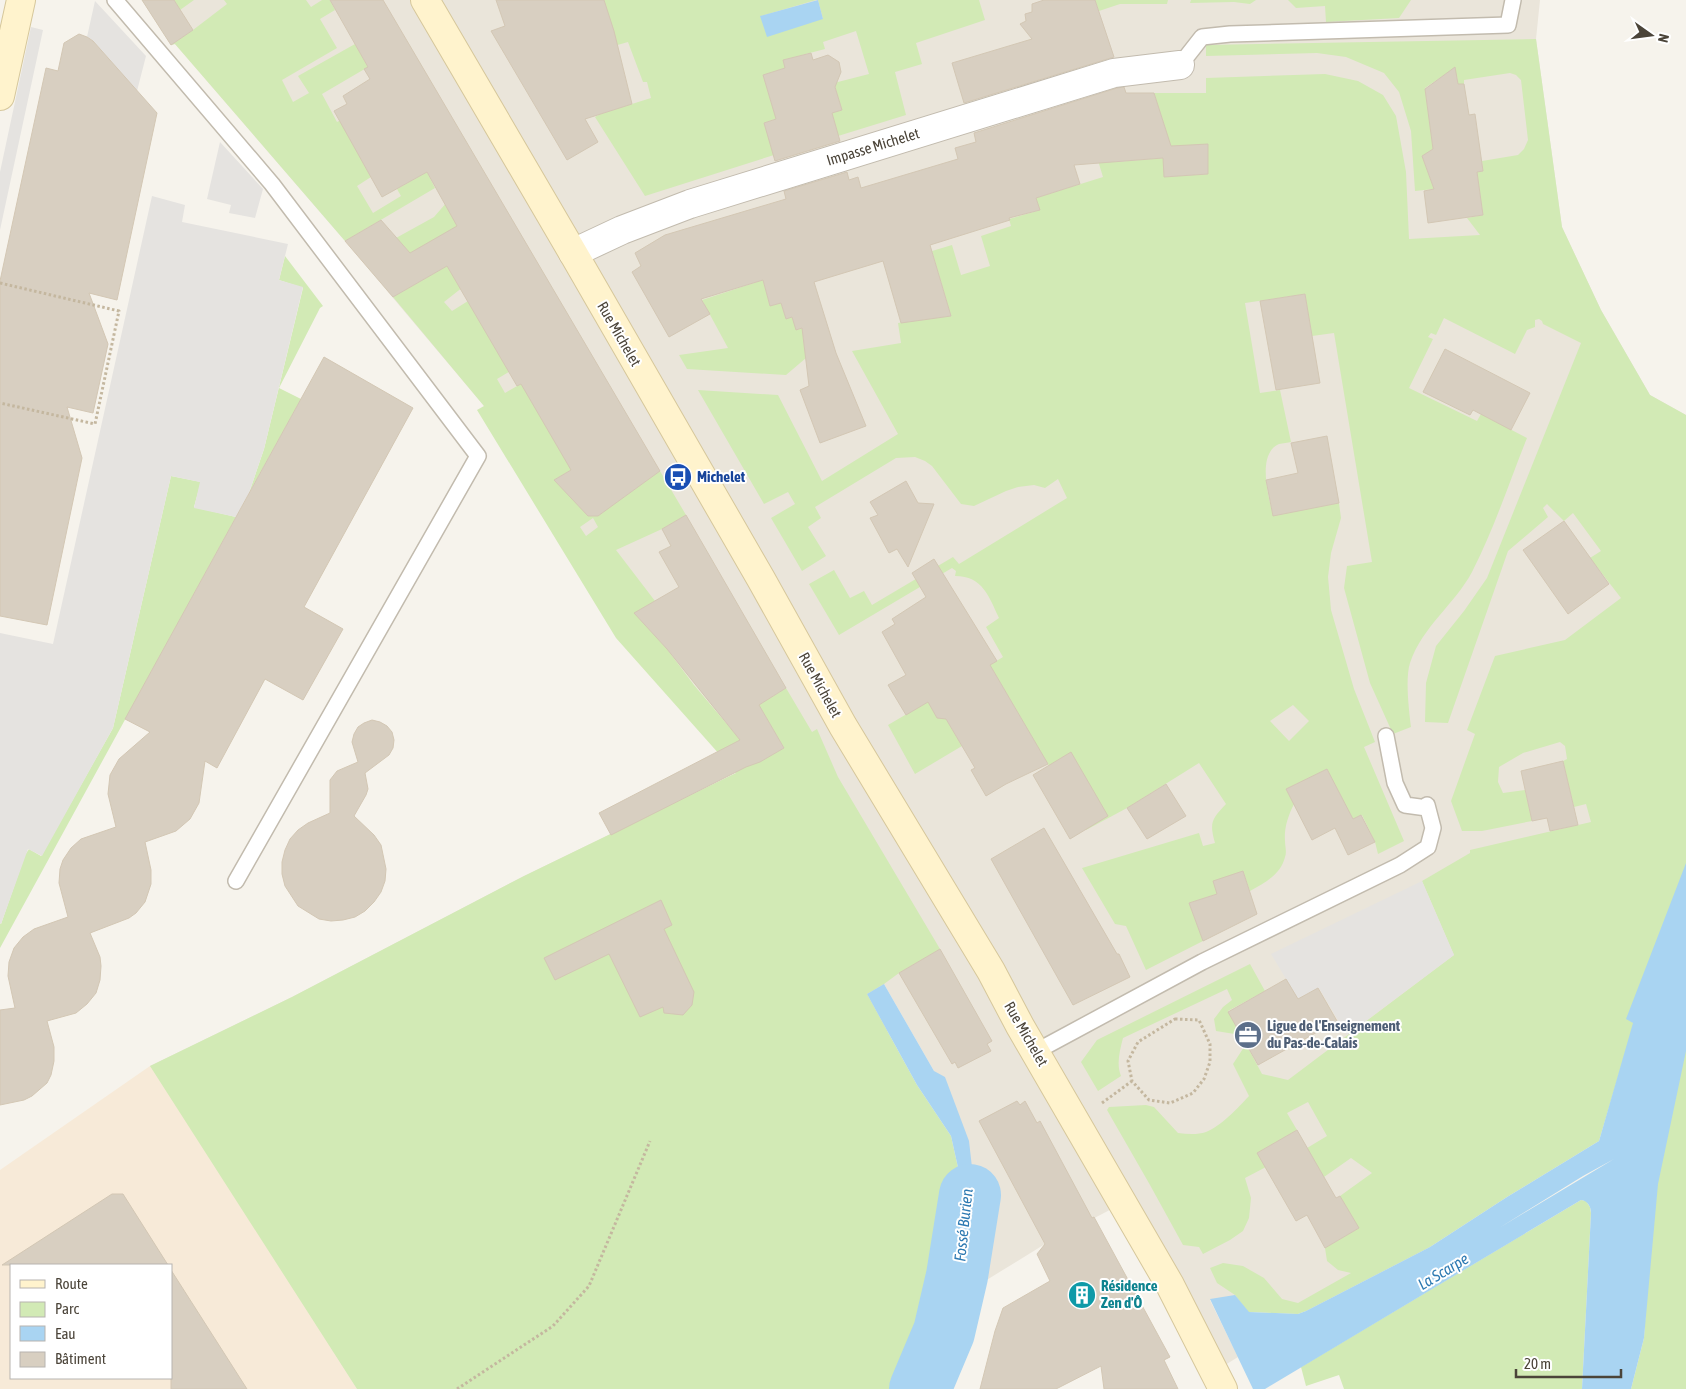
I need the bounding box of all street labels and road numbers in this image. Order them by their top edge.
street label: Impasse Michelet [824,124,921,169]
street label: Rue Michelet [594,298,645,369]
street label: Rue Michelet [796,649,845,720]
street label: Rue Michelet [1001,998,1052,1069]

